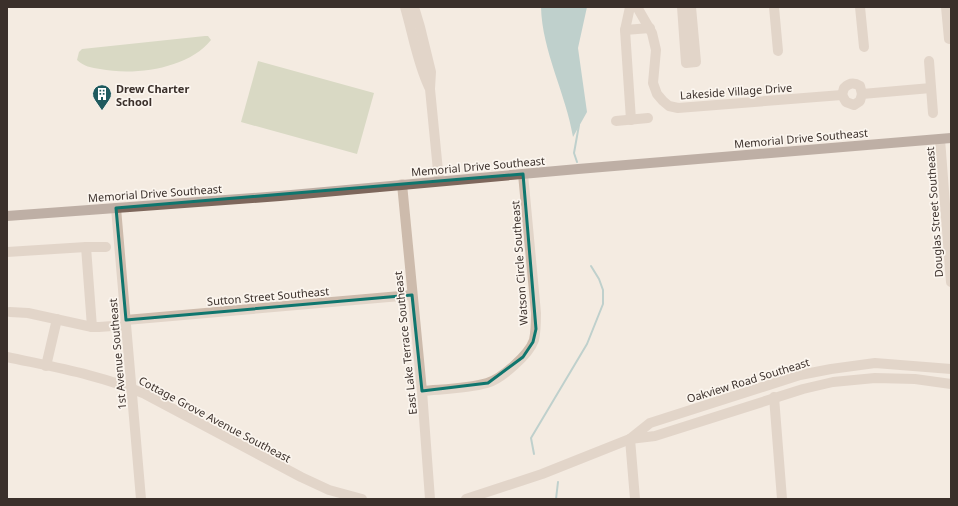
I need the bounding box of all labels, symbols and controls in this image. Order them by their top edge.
street label: Lakeside Village Drive [679,80,793,102]
place label: Drew Charter School [116,81,189,109]
building icon: Drew Charter School [91,83,113,111]
street label: Memorial Drive Southeast [733,125,869,151]
street label: Douglas Street Southeast [922,146,946,278]
street label: Memorial Drive Southeast [410,153,546,179]
street label: Memorial Drive Southeast [87,181,223,205]
street label: Watson Circle Southeast [507,200,531,326]
street label: East Lake Terrace Southeast [390,271,420,415]
street label: Sutton Street Southeast [206,283,330,309]
street label: 1st Avenue Southeast [105,298,129,410]
street label: Oakview Road Southeast [685,354,811,406]
street label: Cottage Grove Avenue Southeast [136,372,294,466]

